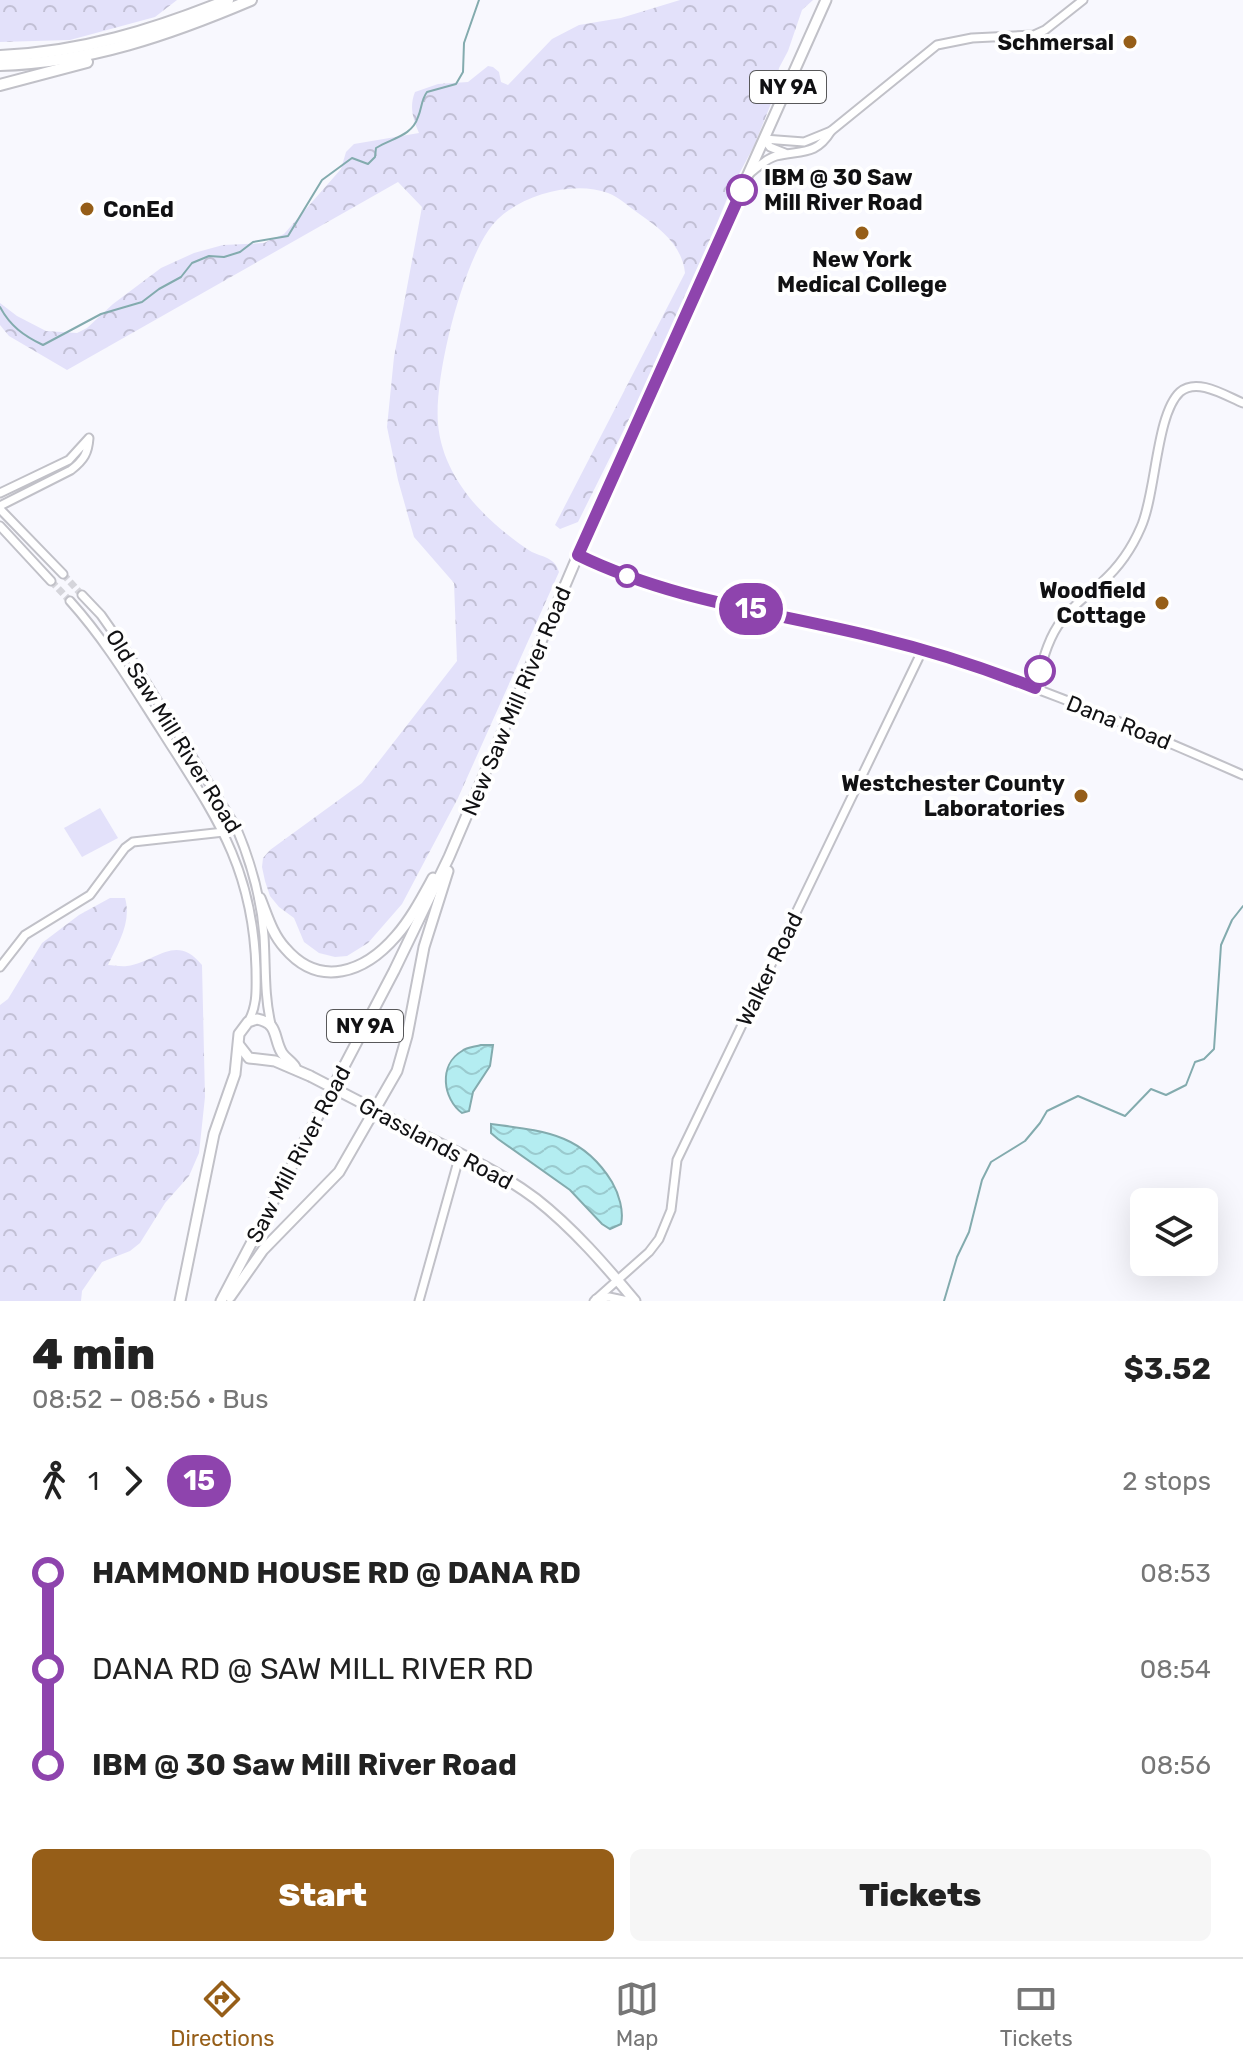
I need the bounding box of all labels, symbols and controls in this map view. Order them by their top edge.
place label: Schmersal [997,29,1114,56]
marker: Schmersal [1121,33,1139,51]
road number: NY 9A [750,71,826,103]
place label: IBM @ 30 Saw Mill River Road [764,164,923,216]
marker: IBM @ 30 Saw Mill River Road [727,175,757,205]
place label: ConEd [103,196,174,223]
marker: ConEd [78,200,96,218]
marker: New York Medical College [853,224,871,242]
place label: New York Medical College [777,246,947,298]
unlabelled marker [616,565,638,587]
place label: Woodfield Cottage [1039,577,1146,629]
street label: New Saw Mill River Road [456,583,577,820]
line badge: 15 [715,583,787,635]
text: 15 [735,592,767,625]
marker: Woodfield Cottage [1153,594,1171,612]
street label: Old Saw Mill River Road [100,624,247,838]
unlabelled marker [1025,656,1055,686]
street label: Dana Road [1063,689,1175,756]
place label: Westchester County Laboratories [841,770,1065,822]
marker: Westchester County Laboratories [1072,787,1090,805]
street label: Walker Road [730,908,809,1030]
road number: NY 9A [327,1010,403,1042]
street label: Saw Mill River Road [240,1061,356,1247]
street label: Grasslands Road [354,1092,517,1195]
map controls [1130,1188,1218,1276]
button: layers [1130,1188,1218,1276]
text: 4 min [32,1328,155,1380]
text: $3.52 [1124,1351,1211,1387]
text: 08:52 – 08:56 · Bus [32,1384,269,1415]
icon: walk [32,1459,76,1503]
icon: forward [111,1459,155,1503]
text: 15 [183,1464,215,1497]
text: 1 [88,1466,99,1497]
text: 2 stops [1122,1466,1211,1497]
text: HAMMOND HOUSE RD @ DANA RD [92,1555,581,1591]
text: 08:53 [1140,1558,1211,1589]
text: DANA RD @ SAW MILL RIVER RD [92,1651,534,1687]
text: 08:54 [1140,1654,1211,1685]
text: IBM @ 30 Saw Mill River Road [92,1747,517,1783]
text: 08:56 [1140,1750,1211,1781]
button: Start [32,1849,614,1941]
button: Tickets [630,1849,1211,1941]
tab: Directions [170,1977,274,2052]
tab: Map [615,1977,659,2052]
tab: Tickets [1000,1977,1073,2052]

